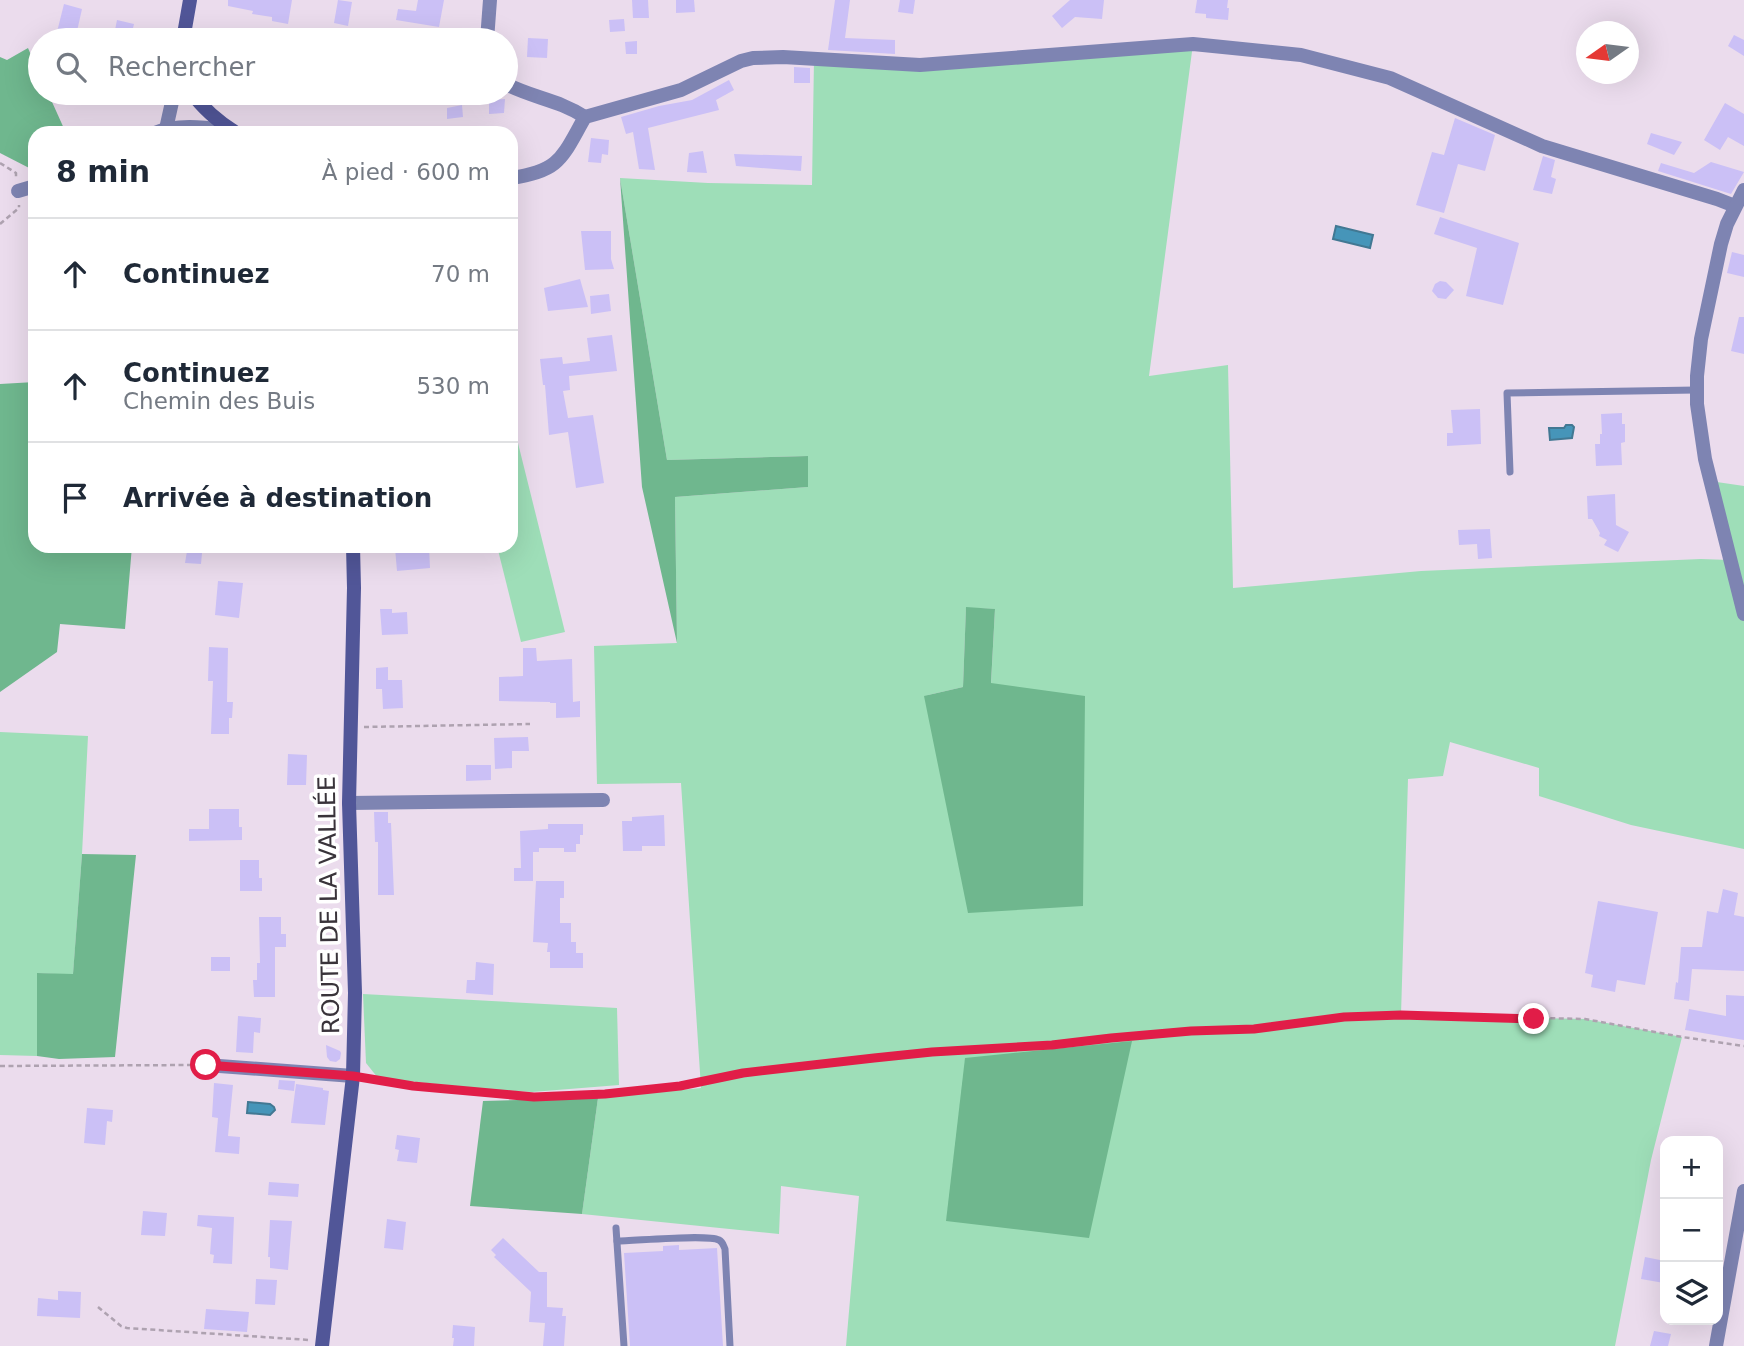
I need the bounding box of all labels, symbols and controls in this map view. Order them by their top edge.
north arrow [1576,21,1639,84]
search box [28,28,518,105]
icon: search [52,48,90,86]
text: Rechercher [108,52,255,82]
text: 8 min [56,154,150,189]
text: À pied · 600 m [322,159,490,185]
icon: ahead [56,255,94,293]
text: Continuez [123,259,270,289]
text: 70 m [431,261,490,287]
text: Continuez [123,358,270,388]
icon: ahead [56,367,94,405]
text: 530 m [416,373,490,399]
text: Chemin des Buis [123,388,315,414]
icon: arrive [56,479,94,517]
text: Arrivée à destination [123,483,432,513]
street label: ROUTE DE LA VALLÉE [312,776,345,1034]
route end [1518,1003,1549,1034]
route start [190,1049,221,1080]
map controls [1660,1136,1723,1325]
button: + [1660,1136,1723,1199]
button: − [1660,1199,1723,1262]
button: layers [1660,1262,1723,1325]

